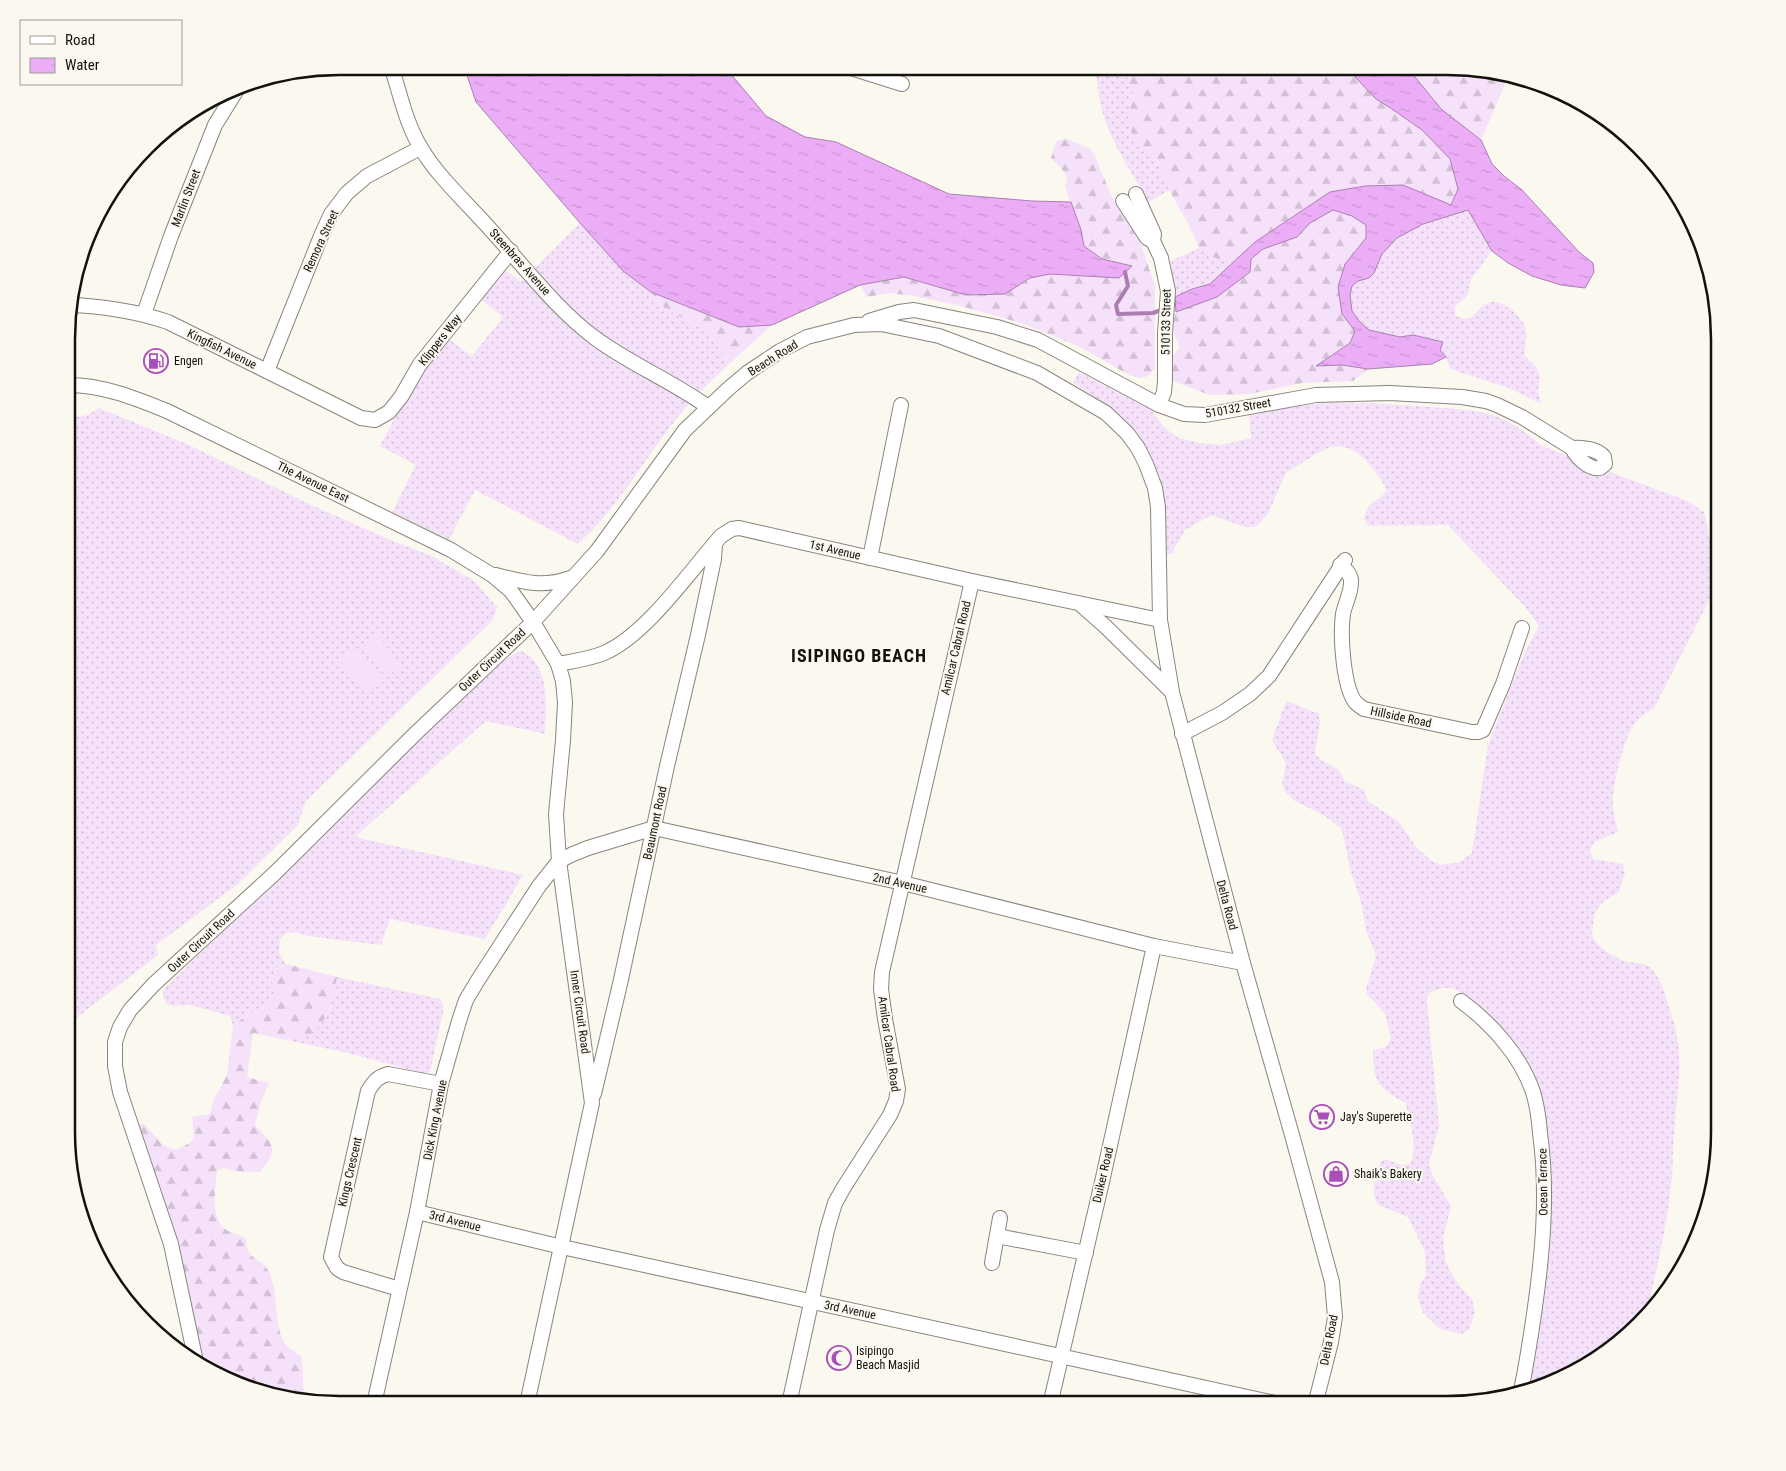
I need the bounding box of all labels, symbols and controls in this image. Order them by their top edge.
legend [20,20,182,85]
text: Road [65,31,95,49]
text: Water [65,56,100,74]
street label: Marlin Street [169,167,204,229]
street label: Remora Street [300,207,342,274]
street label: Steenbras Avenue [486,226,554,298]
street label: 510133 Street [1158,288,1174,355]
street label: Klippers Way [416,312,464,368]
street label: Kingfish Avenue [185,326,259,372]
street label: Beach Road [745,337,801,379]
fuel station icon: Engen [143,348,169,374]
place label: Engen [174,354,203,368]
street label: 510132 Street [1204,395,1272,421]
street label: The Avenue East [275,459,352,506]
street label: 1st Avenue [808,537,862,563]
street label: Amilcar Cabral Road [938,599,974,697]
street label: Outer Circuit Road [456,625,528,695]
district label: ISIPINGO BEACH [791,645,927,666]
street label: Hillside Road [1369,704,1433,730]
street label: Beaumont Road [640,785,670,861]
street label: 2nd Avenue [872,870,929,896]
street label: Delta Road [1214,878,1240,932]
street label: Outer Circuit Road [165,906,237,976]
street label: Inner Circuit Road [567,969,593,1055]
street label: Amilcar Cabral Road [875,995,903,1093]
street label: Dick King Avenue [420,1078,450,1161]
supermarket icon: Jay's Superette [1309,1104,1335,1130]
place label: Jay's Superette [1340,1110,1412,1124]
street label: Kings Crescent [335,1135,365,1208]
street label: Duiker Road [1090,1146,1116,1204]
street label: Ocean Terrace [1535,1148,1551,1216]
shop icon: Shaik's Bakery [1323,1161,1349,1187]
place label: Shaik's Bakery [1354,1167,1422,1181]
street label: 3rd Avenue [428,1208,483,1234]
street label: 3rd Avenue [823,1298,878,1322]
street label: Delta Road [1317,1313,1341,1367]
place label: Isipingo Beach Masjid [856,1344,920,1372]
mosque icon: Isipingo Beach Masjid [826,1345,852,1371]

